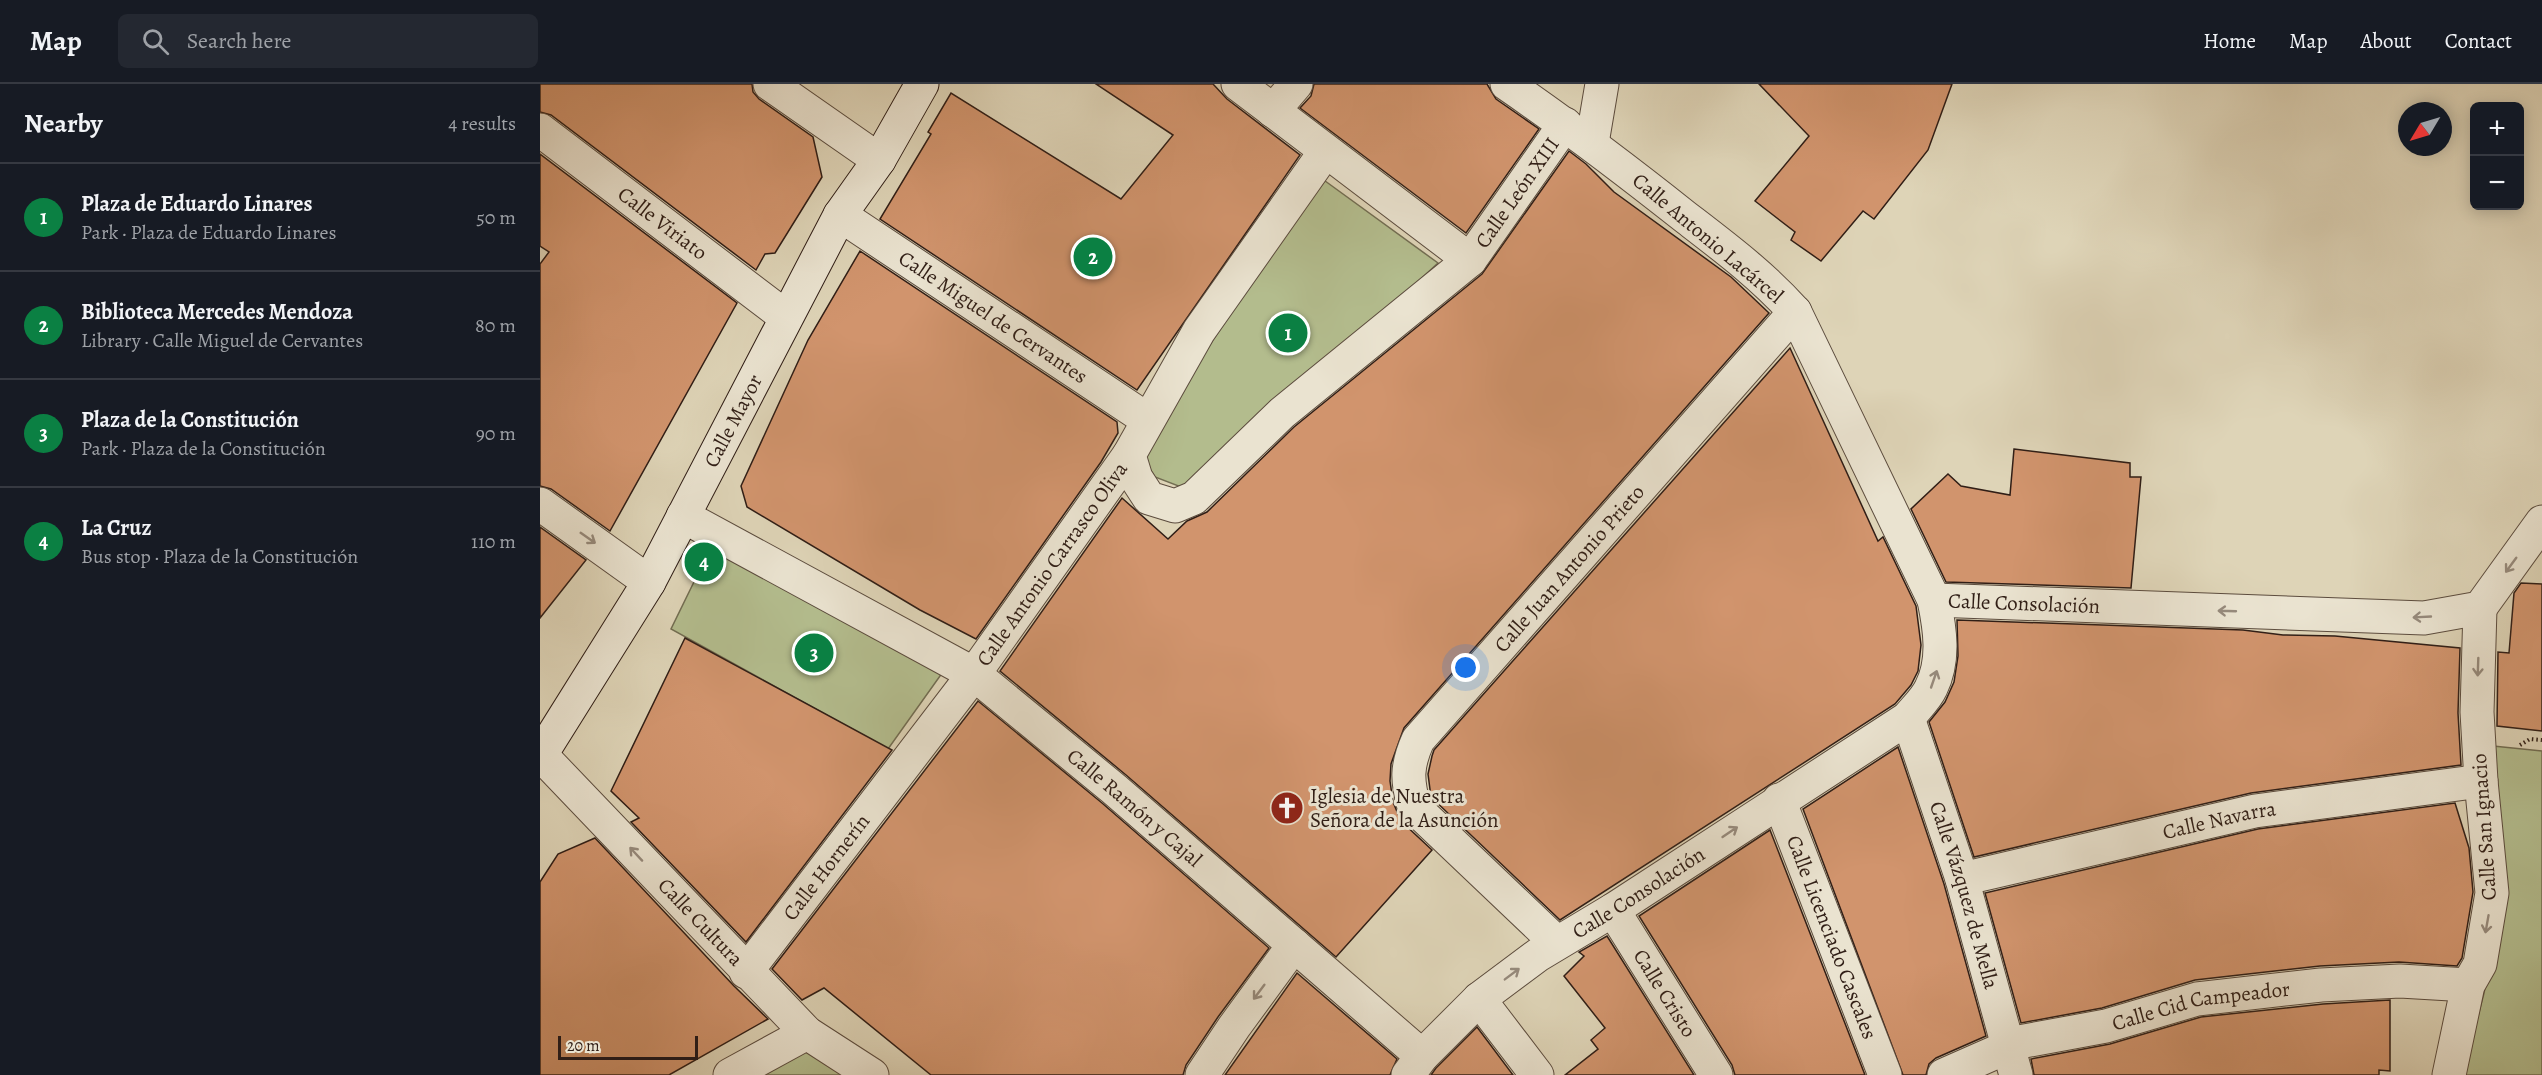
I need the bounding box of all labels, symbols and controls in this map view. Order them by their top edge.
search box [118,14,538,68]
text: Map [30,22,82,60]
icon: search [139,25,172,58]
text: Search here [187,26,291,56]
text: Home [2203,27,2256,55]
text: Map [2289,27,2327,55]
text: About [2360,27,2412,55]
text: Contact [2445,27,2512,55]
north arrow [2398,102,2452,156]
map controls [2470,102,2524,210]
button: + [2470,102,2524,156]
text: Nearby [24,106,103,141]
text: 4 results [448,110,516,137]
street label: Calle León XIII [1469,131,1566,254]
button: − [2470,156,2524,210]
street label: Calle Antonio Lacárcel [1626,166,1790,310]
street label: Calle Viriato [612,180,713,266]
text: Plaza de Eduardo Linares [81,189,312,219]
text: 1 [40,204,47,231]
text: 50 m [476,204,516,231]
text: Park · Plaza de Eduardo Linares [81,219,337,246]
pin: 2 [1074,234,1112,279]
street label: Calle Miguel de Cervantes [893,244,1093,390]
text: Biblioteca Mercedes Mendoza [81,297,353,327]
pin: 1 [1268,310,1308,356]
text: 2 [39,312,48,339]
text: 80 m [475,312,516,339]
text: Library · Calle Miguel de Cervantes [81,327,363,354]
street label: Calle Mayor [697,369,769,472]
text: Plaza de la Constitución [81,405,299,435]
text: 3 [39,420,48,447]
text: 90 m [476,420,516,447]
text: Park · Plaza de la Constitución [81,435,326,462]
street label: Calle Antonio Carrasco Oliva [970,456,1134,672]
street label: Calle Juan Antonio Prieto [1488,478,1651,658]
text: La Cruz [81,513,151,543]
text: 4 [39,528,48,555]
text: 110 m [471,528,516,555]
one-way arrow [579,532,595,544]
pin: 4 [684,540,724,584]
text: Bus stop · Plaza de la Constitución [81,543,358,570]
one-way arrow [2505,557,2517,573]
street label: Calle Consolación [1947,587,2100,620]
one-way arrow [2218,605,2238,616]
one-way arrow [2412,611,2432,622]
pin: 3 [794,630,834,676]
your location [1451,653,1480,682]
one-way arrow [2472,656,2484,676]
one-way arrow [1929,671,1940,689]
street label: Calle Ramón y Cajal [1061,742,1208,873]
street label: Calle San Ignacio [2465,753,2503,901]
place label: Iglesia de Nuestra Señora de la Asunción [1310,782,1498,834]
church icon: Iglesia de Nuestra Señora de la Asunción [1269,790,1305,826]
street label: Calle Navarra [2160,794,2278,846]
street label: Calle Vázquez de Mella [1923,798,2006,992]
street label: Calle Hornerín [776,808,876,926]
one-way arrow [1722,826,1739,839]
street label: Calle Licenciado Cascales [1780,831,1884,1043]
street label: Calle Consolación [1567,840,1710,945]
one-way arrow [629,847,643,862]
street label: Calle Cultura [652,872,750,972]
one-way arrow [2481,913,2492,933]
street label: Calle Cristo [1627,944,1703,1043]
one-way arrow [1503,968,1519,981]
street label: Calle Cid Campeador [2109,975,2291,1037]
one-way arrow [1253,984,1266,1000]
scale bar [558,1033,698,1060]
text: 20 m [567,1035,600,1057]

